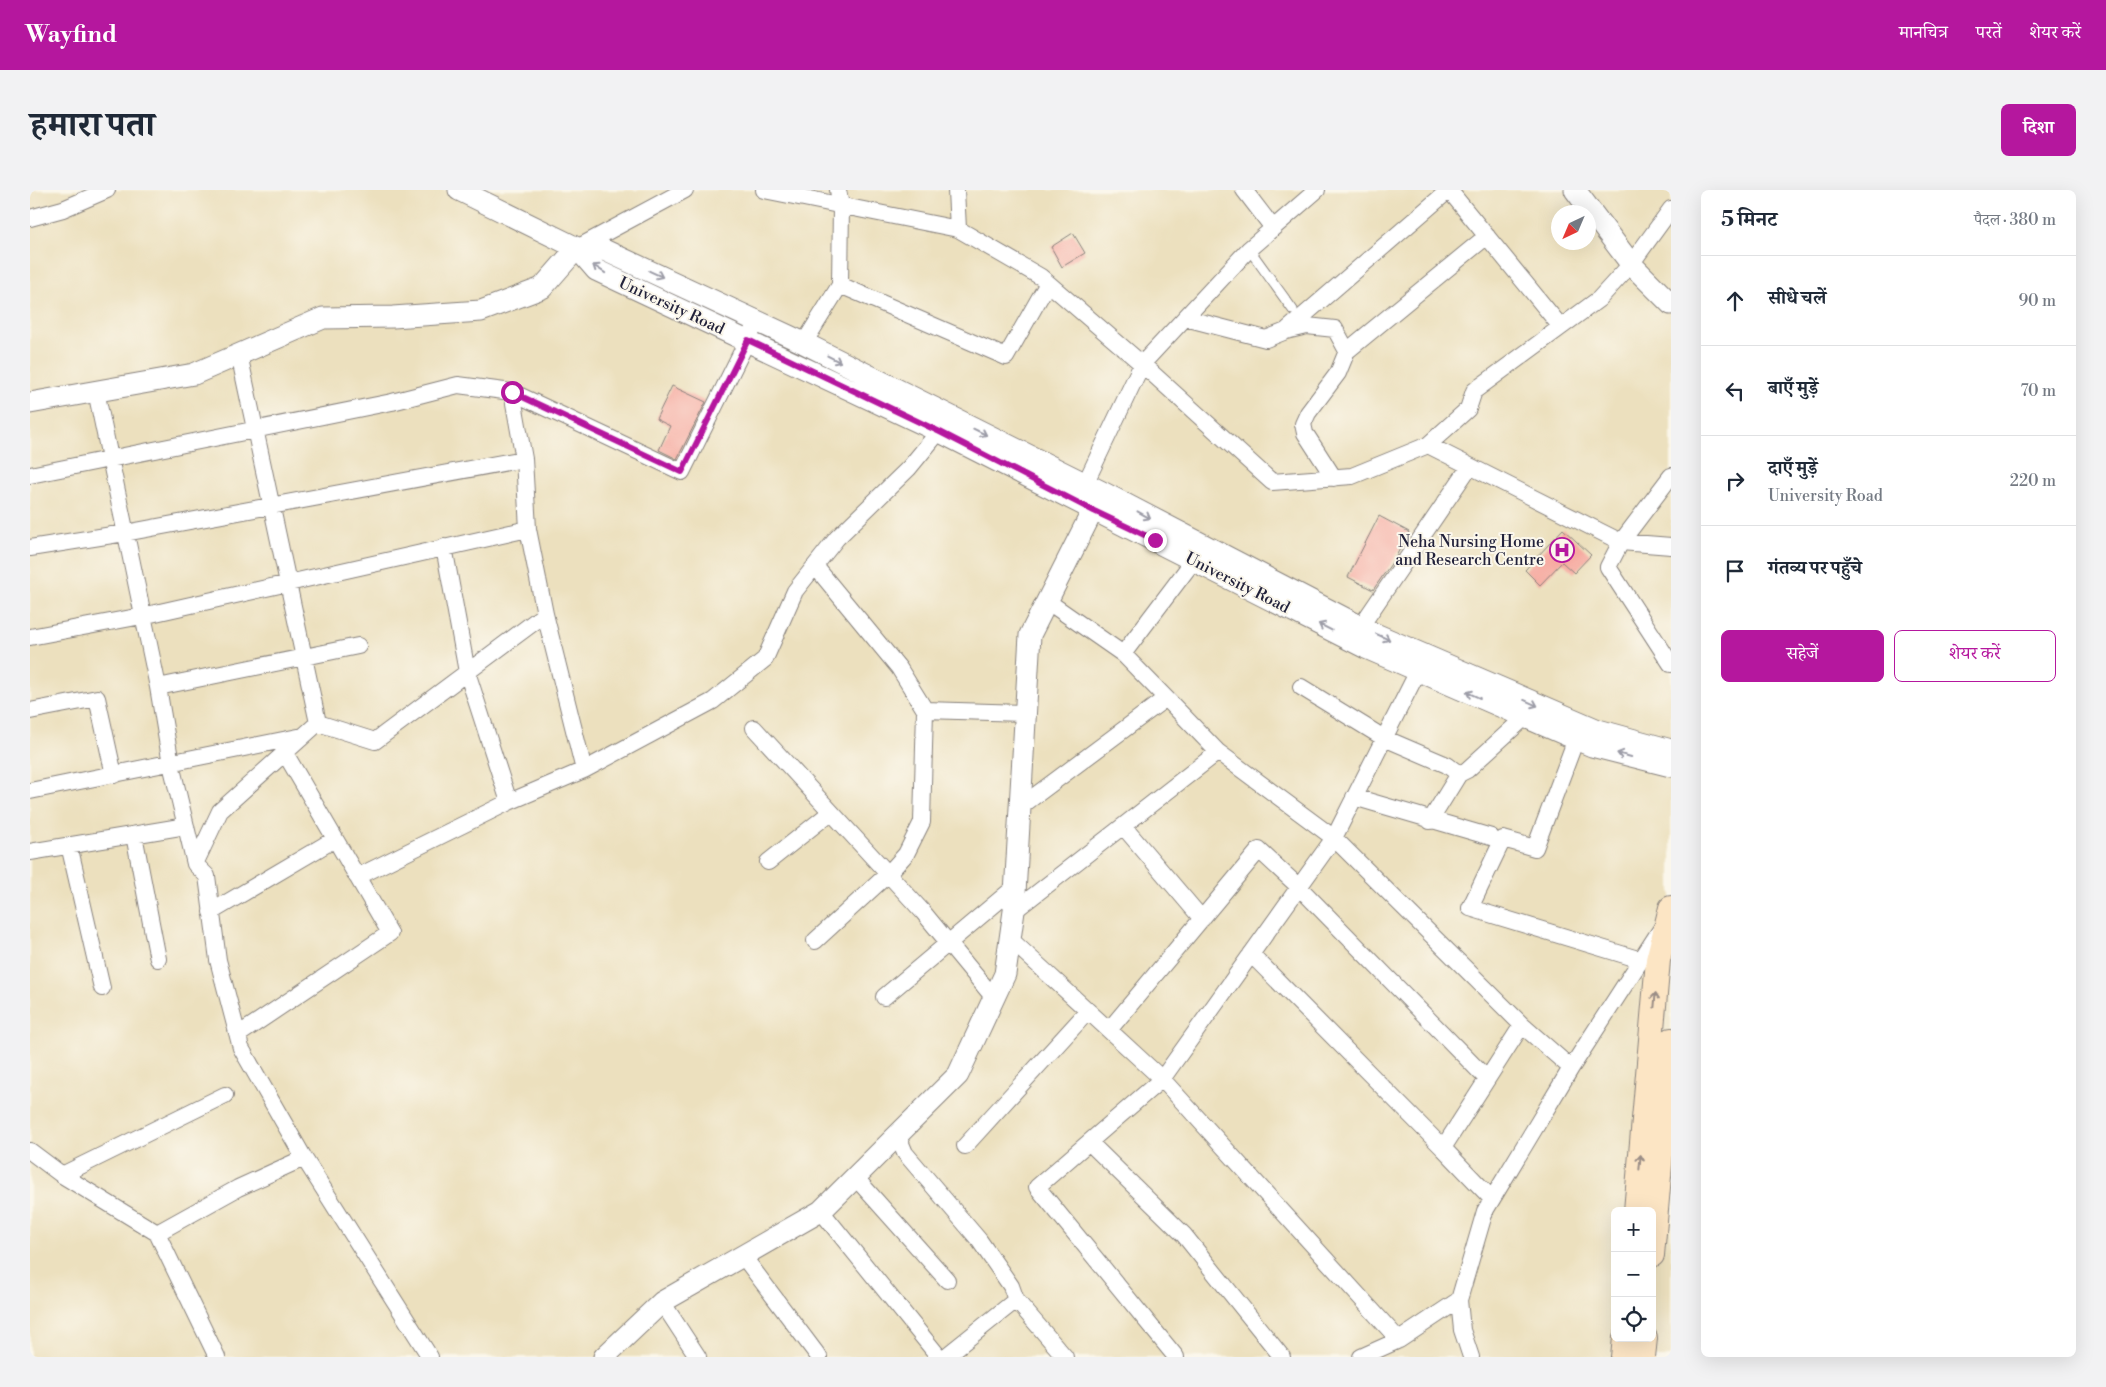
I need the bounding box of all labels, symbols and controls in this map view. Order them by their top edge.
text: Wayfind [25,20,117,50]
text: मानचित्र [1899,21,1948,44]
text: परतें [1976,21,2002,44]
text: शेयर करें [2030,21,2081,44]
text: हमारा पता [30,104,155,147]
button: दिशा [2001,104,2076,156]
north arrow [1551,205,1596,250]
text: 5 मिनट [1721,207,1777,233]
text: पैदल · 380 m [1974,210,2056,230]
one-way arrow [592,264,606,275]
one-way arrow [648,270,663,280]
street label: University Road [615,273,728,339]
text: सीधे चलें [1768,286,1826,310]
icon: ahead [1721,287,1749,315]
text: 90 m [2018,291,2056,311]
one-way arrow [827,354,842,364]
text: बाएँ मुड़ें [1768,376,1818,400]
icon: left [1721,377,1749,405]
route start [501,381,524,404]
text: 70 m [2020,381,2056,401]
one-way arrow [972,427,987,437]
text: दाएँ मुड़ें [1768,456,1818,480]
icon: right [1721,467,1749,495]
text: 220 m [2010,471,2056,491]
text: University Road [1768,486,1883,506]
one-way arrow [1137,511,1151,521]
route end [1144,529,1167,552]
place label: Neha Nursing Home and Research Centre [1395,532,1544,570]
hospital icon: Neha Nursing Home and Research Centre [1549,537,1575,563]
street label: University Road [1182,548,1293,618]
text: गंतव्य पर पहुँचे [1768,556,1862,580]
icon: arrive [1721,557,1749,585]
one-way arrow [1318,622,1333,632]
button: सहेजें [1721,630,1884,682]
button: शेयर करें [1894,630,2056,682]
one-way arrow [1375,632,1390,642]
one-way arrow [1466,690,1481,699]
one-way arrow [1523,698,1538,708]
one-way arrow [1616,749,1632,759]
one-way arrow [1650,993,1660,1009]
one-way arrow [1635,1154,1645,1170]
map controls [1611,1207,1656,1342]
button: + [1611,1207,1656,1252]
button: − [1611,1252,1656,1297]
button: locate [1611,1297,1656,1342]

